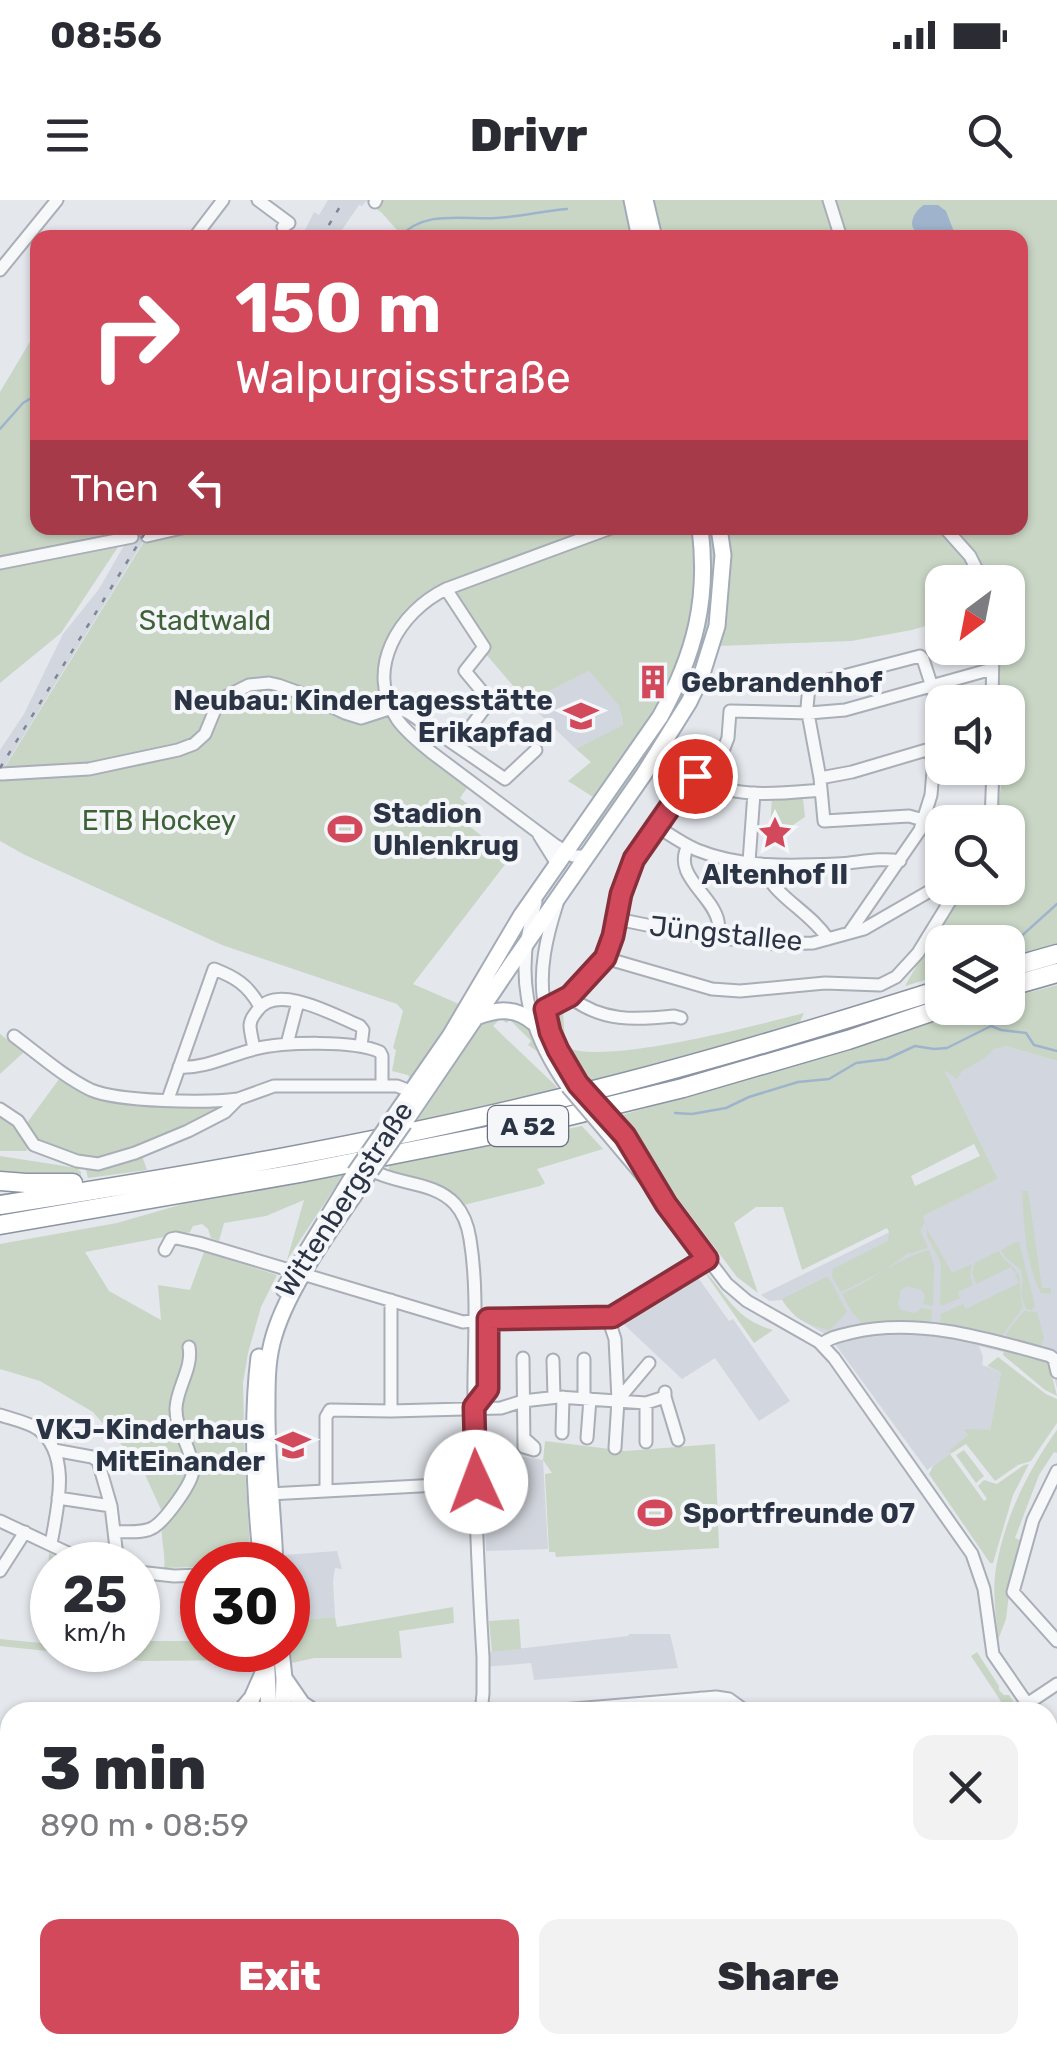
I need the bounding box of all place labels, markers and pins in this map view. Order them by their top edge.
building icon: Gebrandenhof [634,663,672,701]
place label: Gebrandenhof [681,666,883,699]
place label: Neubau: Kindertagesstätte Erikapfad [173,684,553,749]
school or university icon: Neubau: Kindertagesstätte Erikapfad [562,697,600,735]
pin [653,734,738,819]
place label: Stadion Uhlenkrug [373,797,519,862]
sports icon: Stadion Uhlenkrug [326,810,364,848]
place icon: Altenhof II [756,814,794,852]
place label: Altenhof II [702,858,848,891]
place label: VKJ-Kinderhaus MitEinander [36,1413,265,1478]
school or university icon: VKJ-Kinderhaus MitEinander [274,1426,312,1464]
sports icon: Sportfreunde 07 [636,1494,674,1532]
place label: Sportfreunde 07 [683,1497,915,1530]

